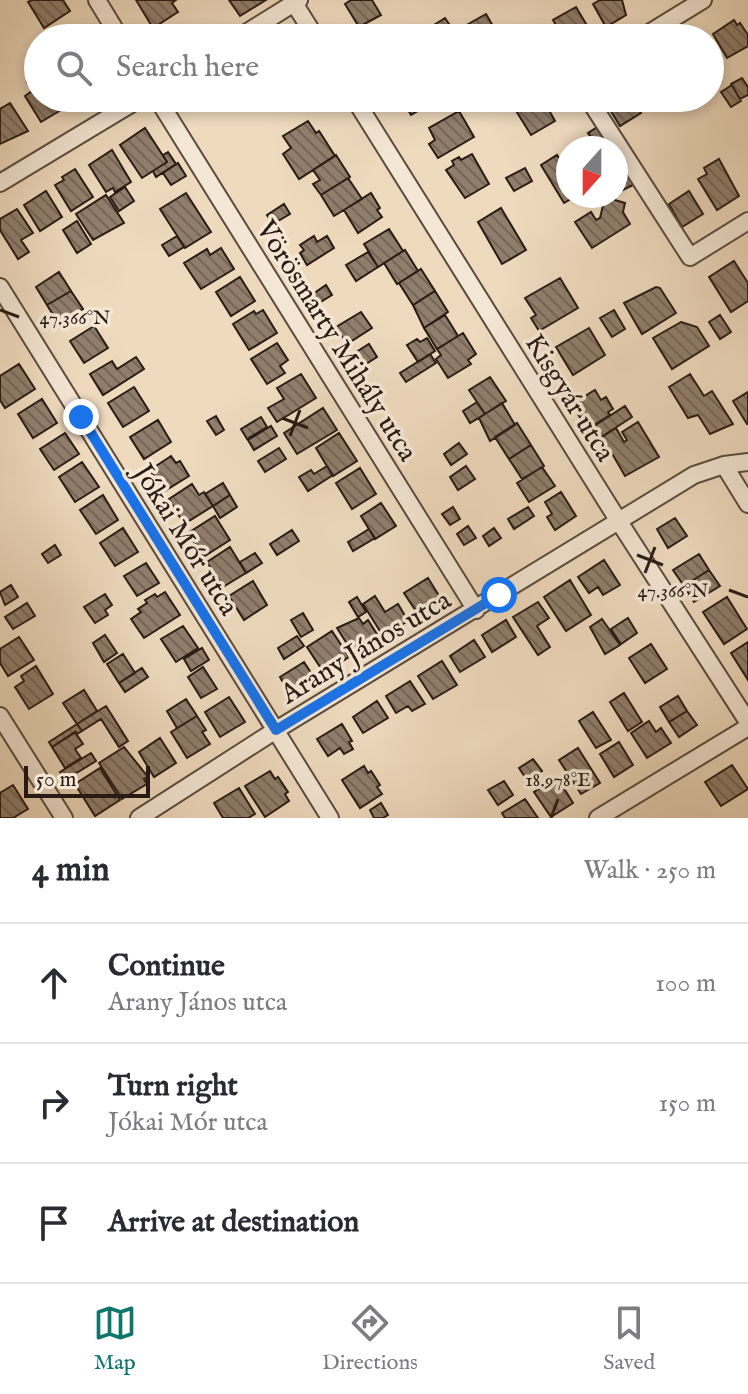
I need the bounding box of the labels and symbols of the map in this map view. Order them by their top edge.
north arrow [556,136,628,208]
street label: Vörösmarty Mihály utca [247,213,425,469]
text: 47.366°N [40,306,110,331]
street label: Kisgyár utca [516,328,622,469]
route end [63,399,99,435]
street label: Jókai Mór utca [123,456,246,623]
route start [481,577,517,613]
text: 47.366°N [638,579,708,604]
street label: Arany János utca [274,583,459,713]
scale bar [24,762,150,798]
text: 18.978°E [525,768,591,793]

